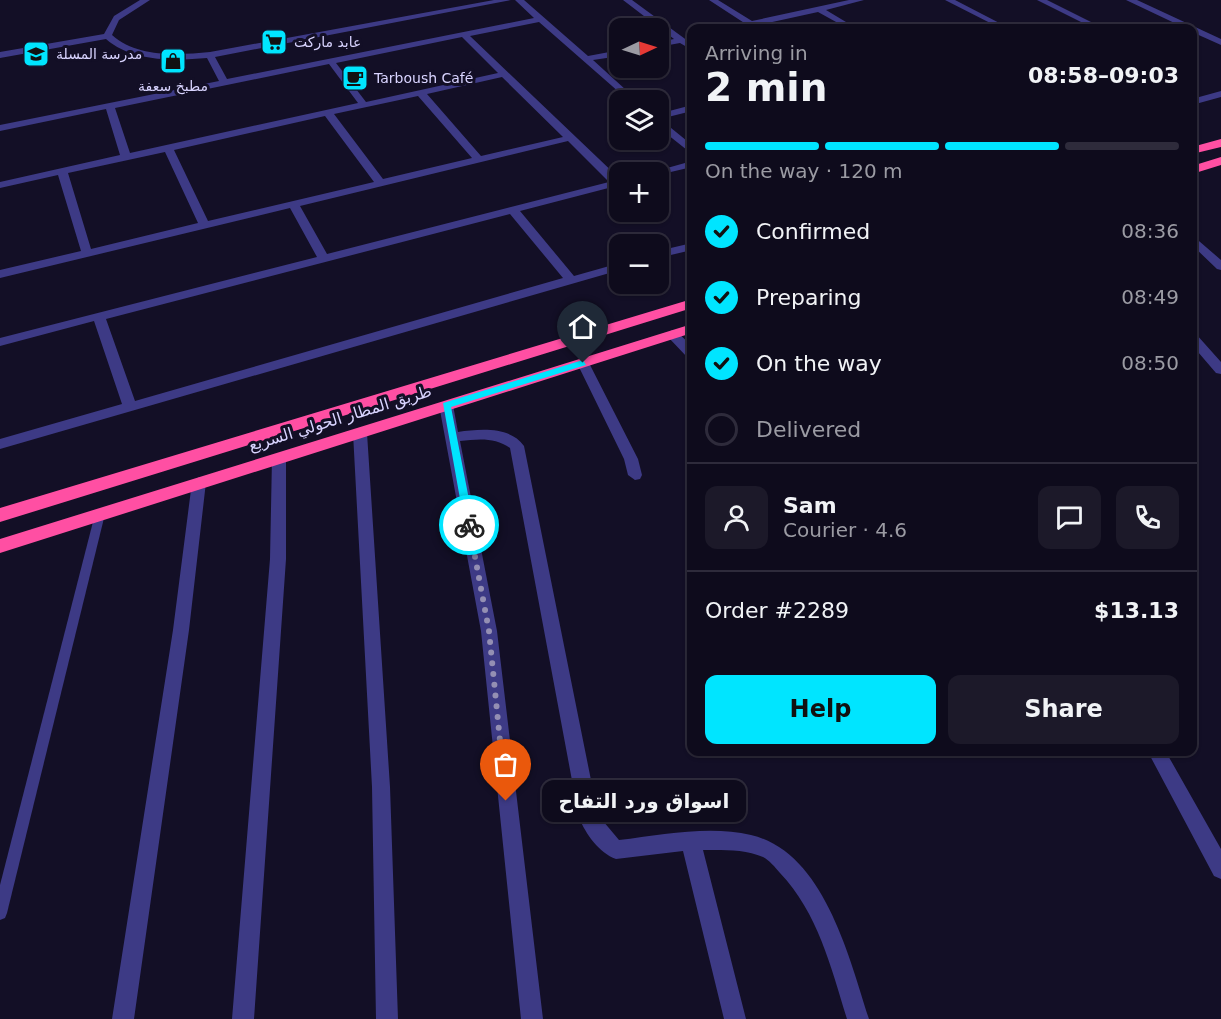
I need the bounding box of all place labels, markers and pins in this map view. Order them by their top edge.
supermarket icon: عابد ماركت [259,27,289,57]
place label: عابد ماركت [294,34,361,51]
school or university icon: مدرسة المسلة [21,39,51,69]
place label: مدرسة المسلة [56,46,142,63]
shop icon: مطبخ سعفة [158,46,188,76]
cafe icon: Tarboush Café [340,63,370,93]
place label: Tarboush Café [373,70,473,86]
place label: مطبخ سعفة [138,78,208,95]
pin [557,301,608,363]
pin [480,739,531,801]
callout: اسواق ورد التفاح [542,780,746,822]

